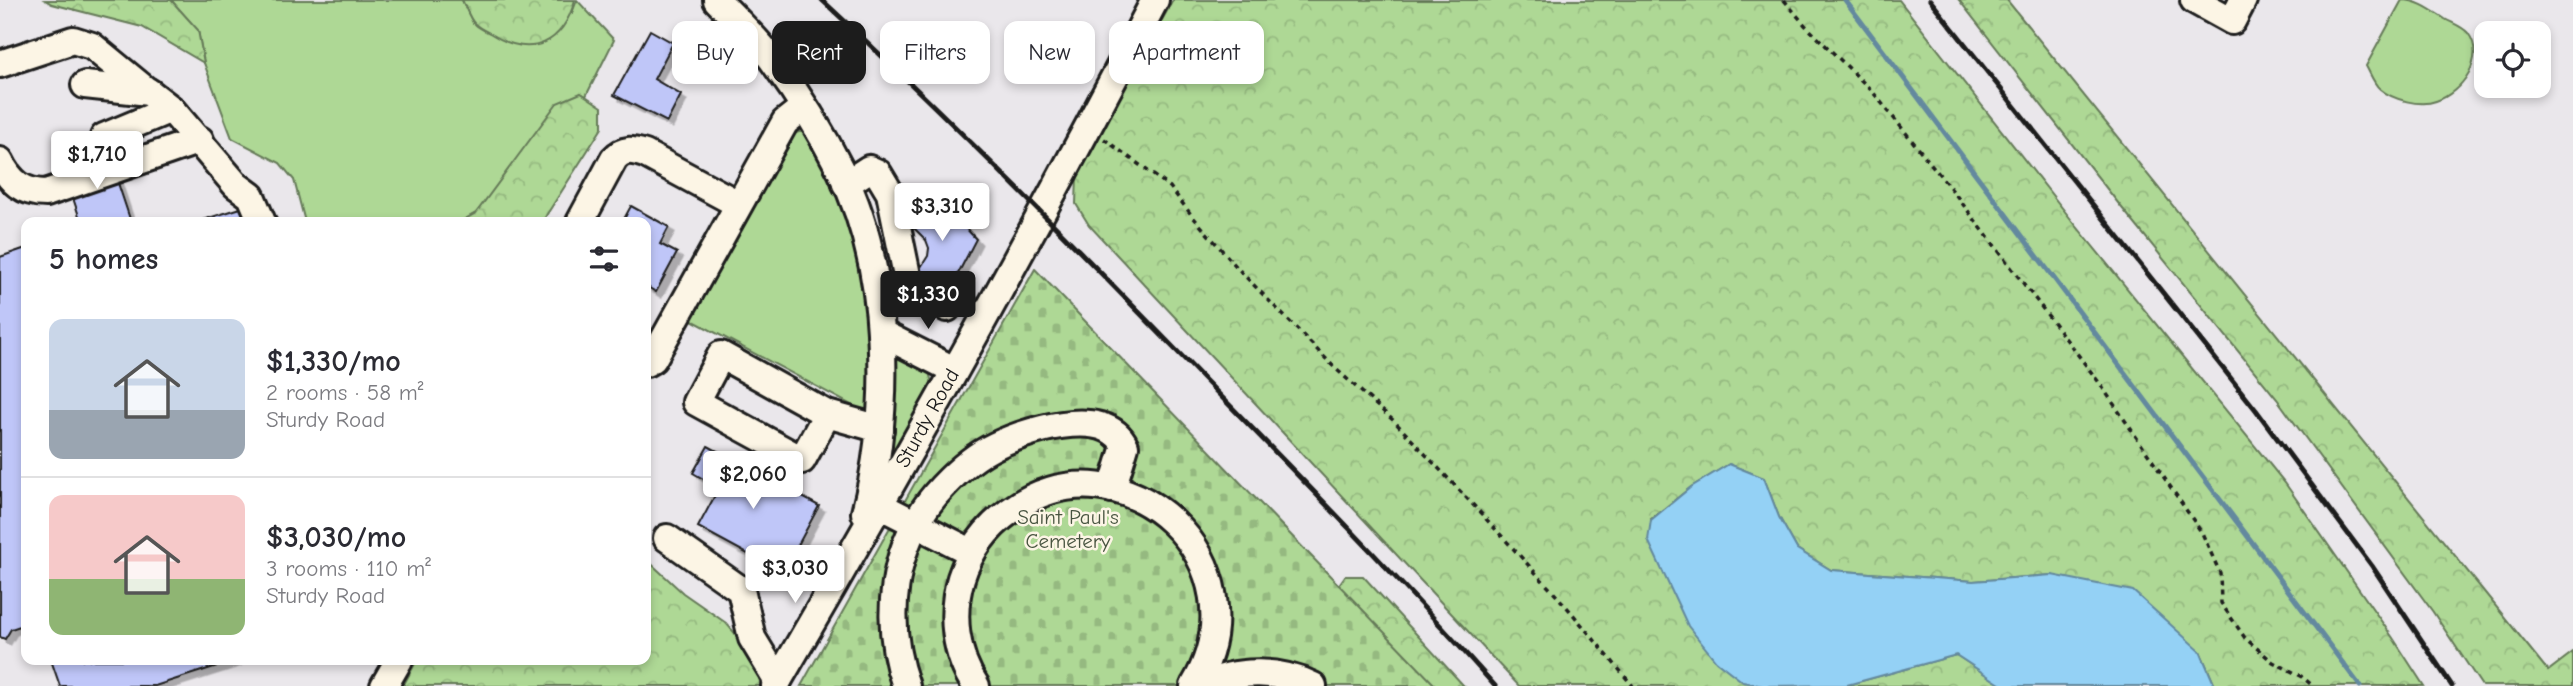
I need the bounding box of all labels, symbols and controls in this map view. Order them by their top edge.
chip: Buy [672,21,758,84]
chip: Rent [772,21,866,84]
chip: Filters [880,21,990,84]
chip: New [1004,21,1095,84]
chip: Apartment [1109,21,1264,84]
map controls [2474,21,2551,98]
button: locate [2474,21,2551,98]
pin: $1,710 [40,132,154,191]
text: $1,710 [67,140,127,167]
pin: $3,310 [885,184,999,243]
text: $3,310 [910,192,974,219]
icon: filters [585,240,623,278]
text: 5 homes [49,242,158,277]
pin: $1,330 [871,272,985,331]
text: $1,330 [896,280,960,307]
text: $1,330/mo [266,344,401,379]
icon: home [105,347,189,431]
street label: Sturdy Road [890,365,964,471]
text: 2 rooms · 58 m² [266,379,424,406]
text: Sturdy Road [266,406,385,433]
pin: $2,060 [696,452,810,511]
text: $2,060 [719,460,787,487]
park label: Saint Paul's Cemetery [1017,505,1119,553]
text: $3,030/mo [266,520,406,555]
icon: home [105,523,189,607]
pin: $3,030 [738,546,852,605]
text: $3,030 [761,554,829,581]
text: 3 rooms · 110 m² [266,555,431,582]
text: Sturdy Road [266,582,385,609]

